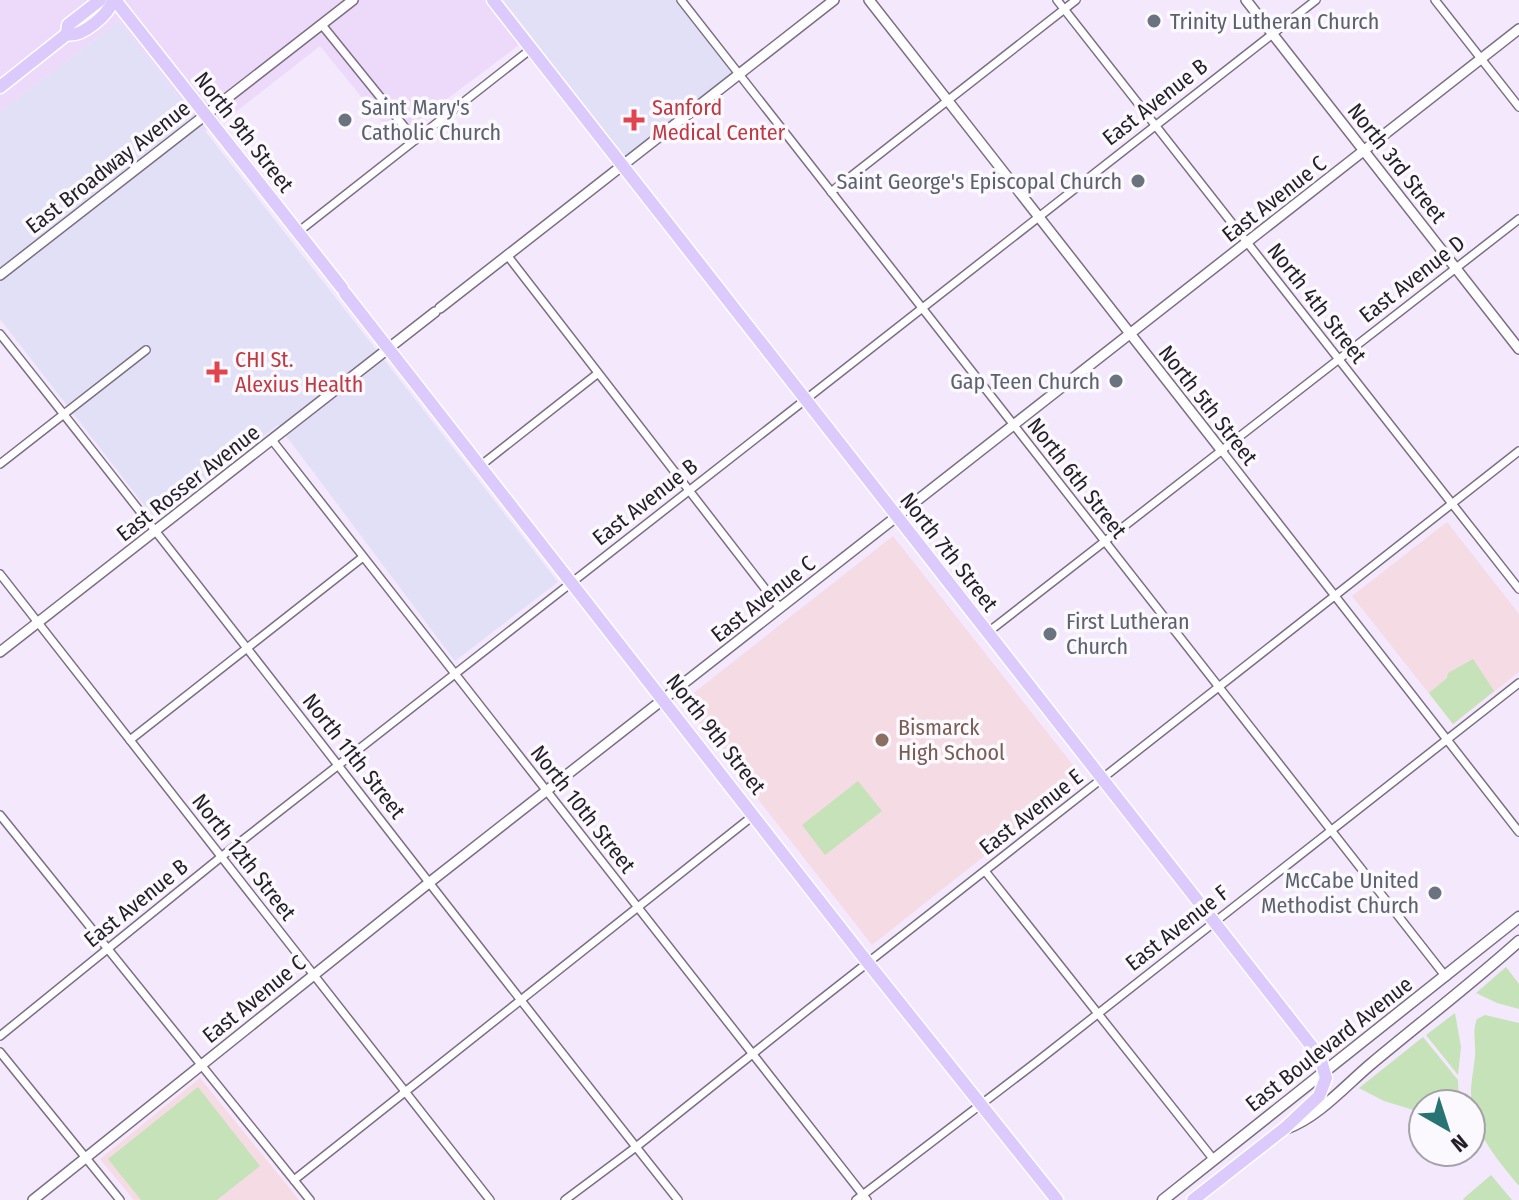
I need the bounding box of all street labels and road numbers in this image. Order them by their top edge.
street label: East Avenue B [1097,53,1213,151]
street label: North 9th Street [189,66,300,198]
street label: East Broadway Avenue [20,94,196,240]
street label: North 3rd Street [1342,98,1453,229]
street label: East Avenue C [1216,150,1332,248]
street label: East Avenue D [1354,229,1470,329]
street label: North 4th Street [1262,237,1373,369]
street label: North 5th Street [1153,340,1264,471]
street label: North 6th Street [1022,412,1133,544]
street label: East Rosser Avenue [111,419,265,547]
street label: East Avenue B [587,453,703,551]
street label: North 7th Street [894,487,1004,617]
street label: East Avenue C [705,550,821,648]
street label: North 9th Street [661,668,772,800]
street label: North 11th Street [297,688,412,825]
street label: North 10th Street [525,740,642,879]
street label: East Avenue E [974,763,1088,861]
street label: North 12th Street [186,788,302,926]
street label: East Avenue B [79,853,193,953]
street label: East Avenue F [1120,879,1234,977]
street label: East Avenue C [197,949,311,1049]
street label: East Boulevard Avenue [1240,970,1418,1118]

